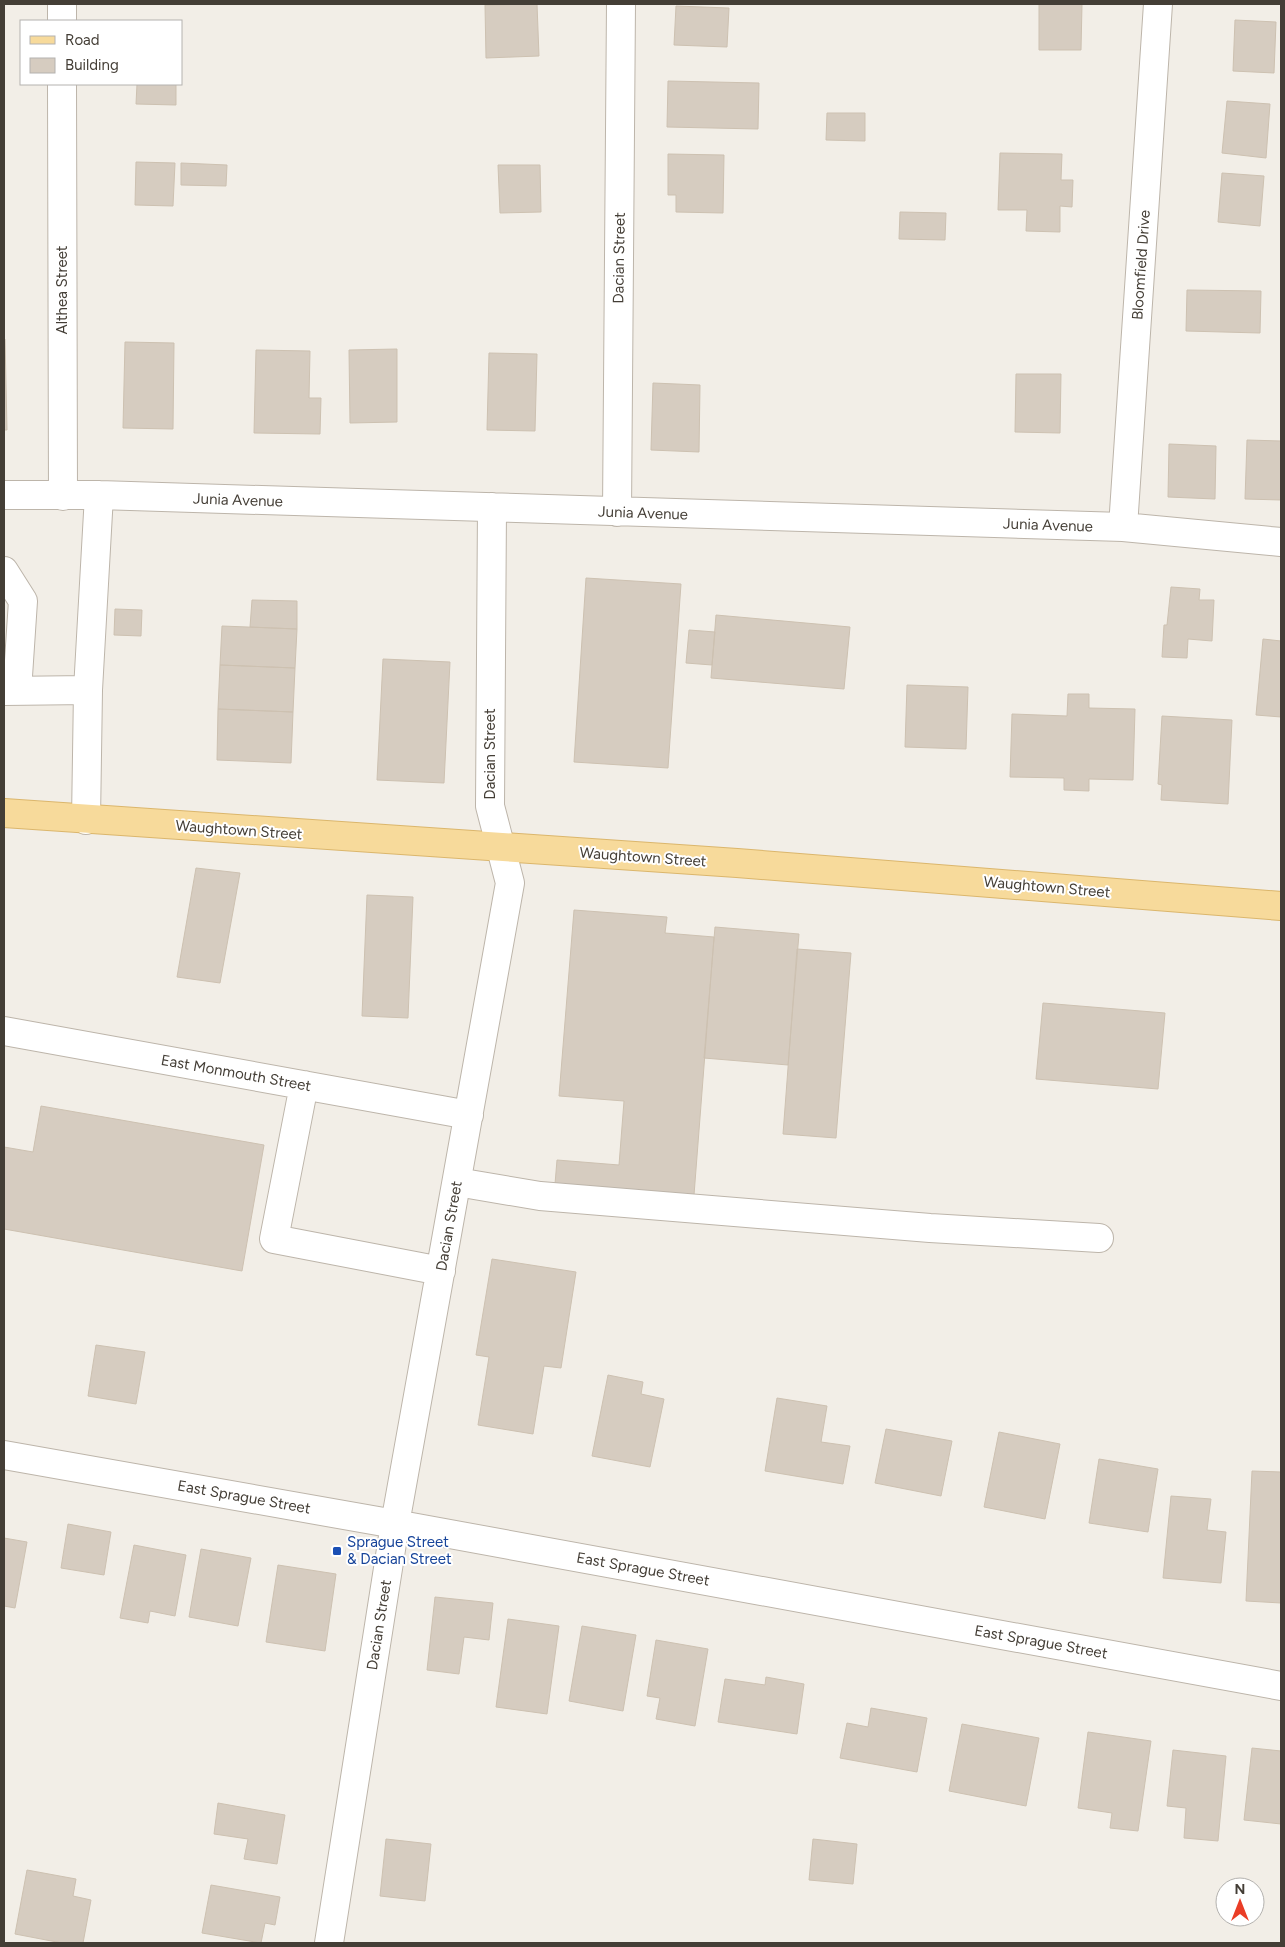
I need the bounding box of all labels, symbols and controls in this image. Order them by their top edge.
legend [20,20,182,85]
text: Road [65,31,100,49]
text: Building [65,56,119,74]
street label: Bloomfield Drive [1128,209,1154,321]
street label: Dacian Street [609,212,629,304]
street label: Althea Street [53,245,71,335]
street label: Junia Avenue [193,489,283,511]
street label: Junia Avenue [598,502,688,524]
street label: Junia Avenue [1003,514,1093,536]
street label: Dacian Street [481,708,499,800]
street label: Waughtown Street [175,817,303,843]
street label: Waughtown Street [579,844,707,870]
street label: Waughtown Street [983,873,1111,902]
street label: East Monmouth Street [159,1051,313,1095]
street label: Dacian Street [432,1179,466,1273]
street label: East Sprague Street [176,1476,312,1518]
place label: Sprague Street & Dacian Street [347,1533,452,1568]
marker: Sprague Street & Dacian Street [331,1545,343,1557]
street label: East Sprague Street [575,1548,711,1590]
street label: Dacian Street [363,1578,395,1671]
street label: East Sprague Street [973,1621,1109,1663]
north arrow [1215,1877,1265,1927]
text: N [1235,1881,1245,1898]

